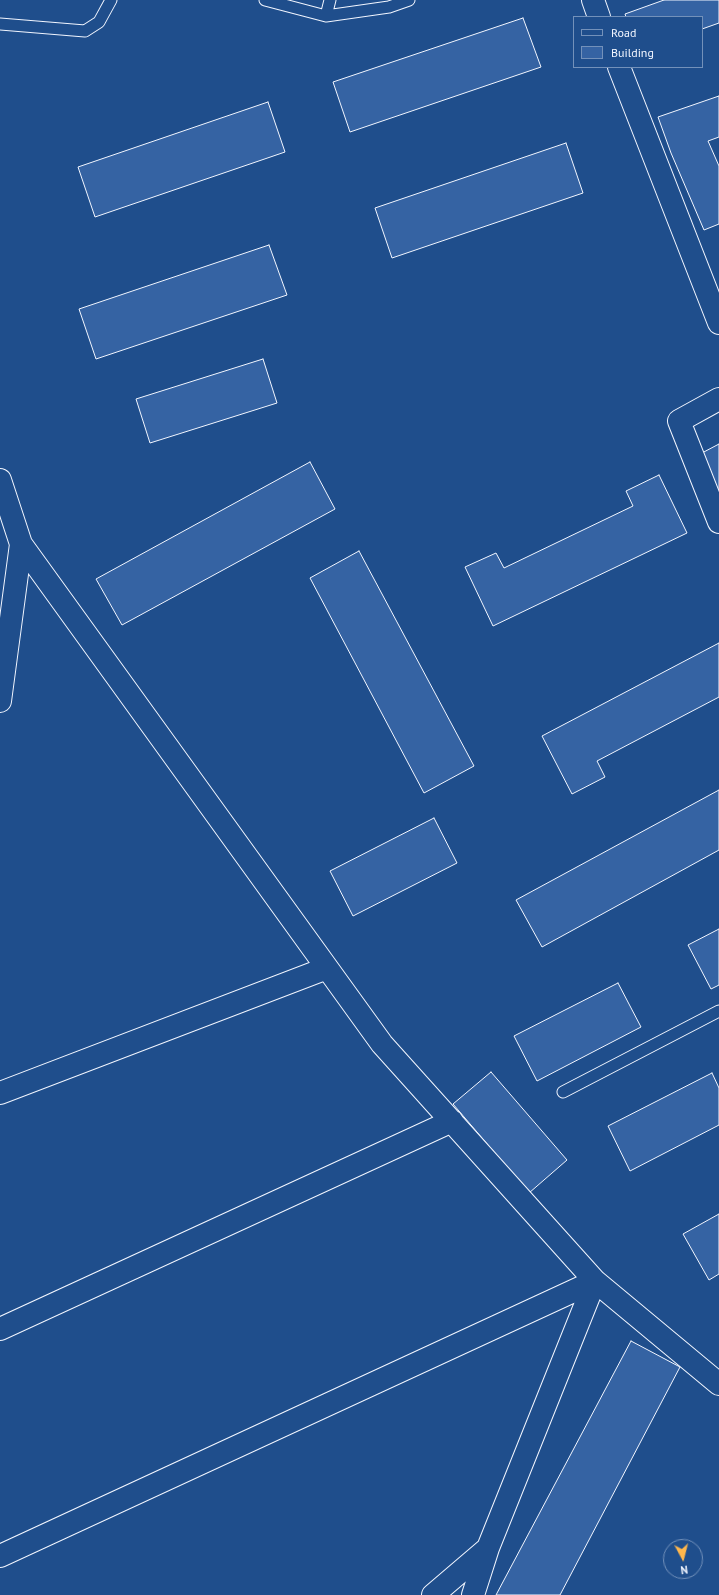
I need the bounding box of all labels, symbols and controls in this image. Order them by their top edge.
legend [573,16,703,68]
text: Road [611,25,636,40]
text: Building [611,45,654,60]
north arrow [663,1539,703,1579]
text: N [680,1563,689,1577]

